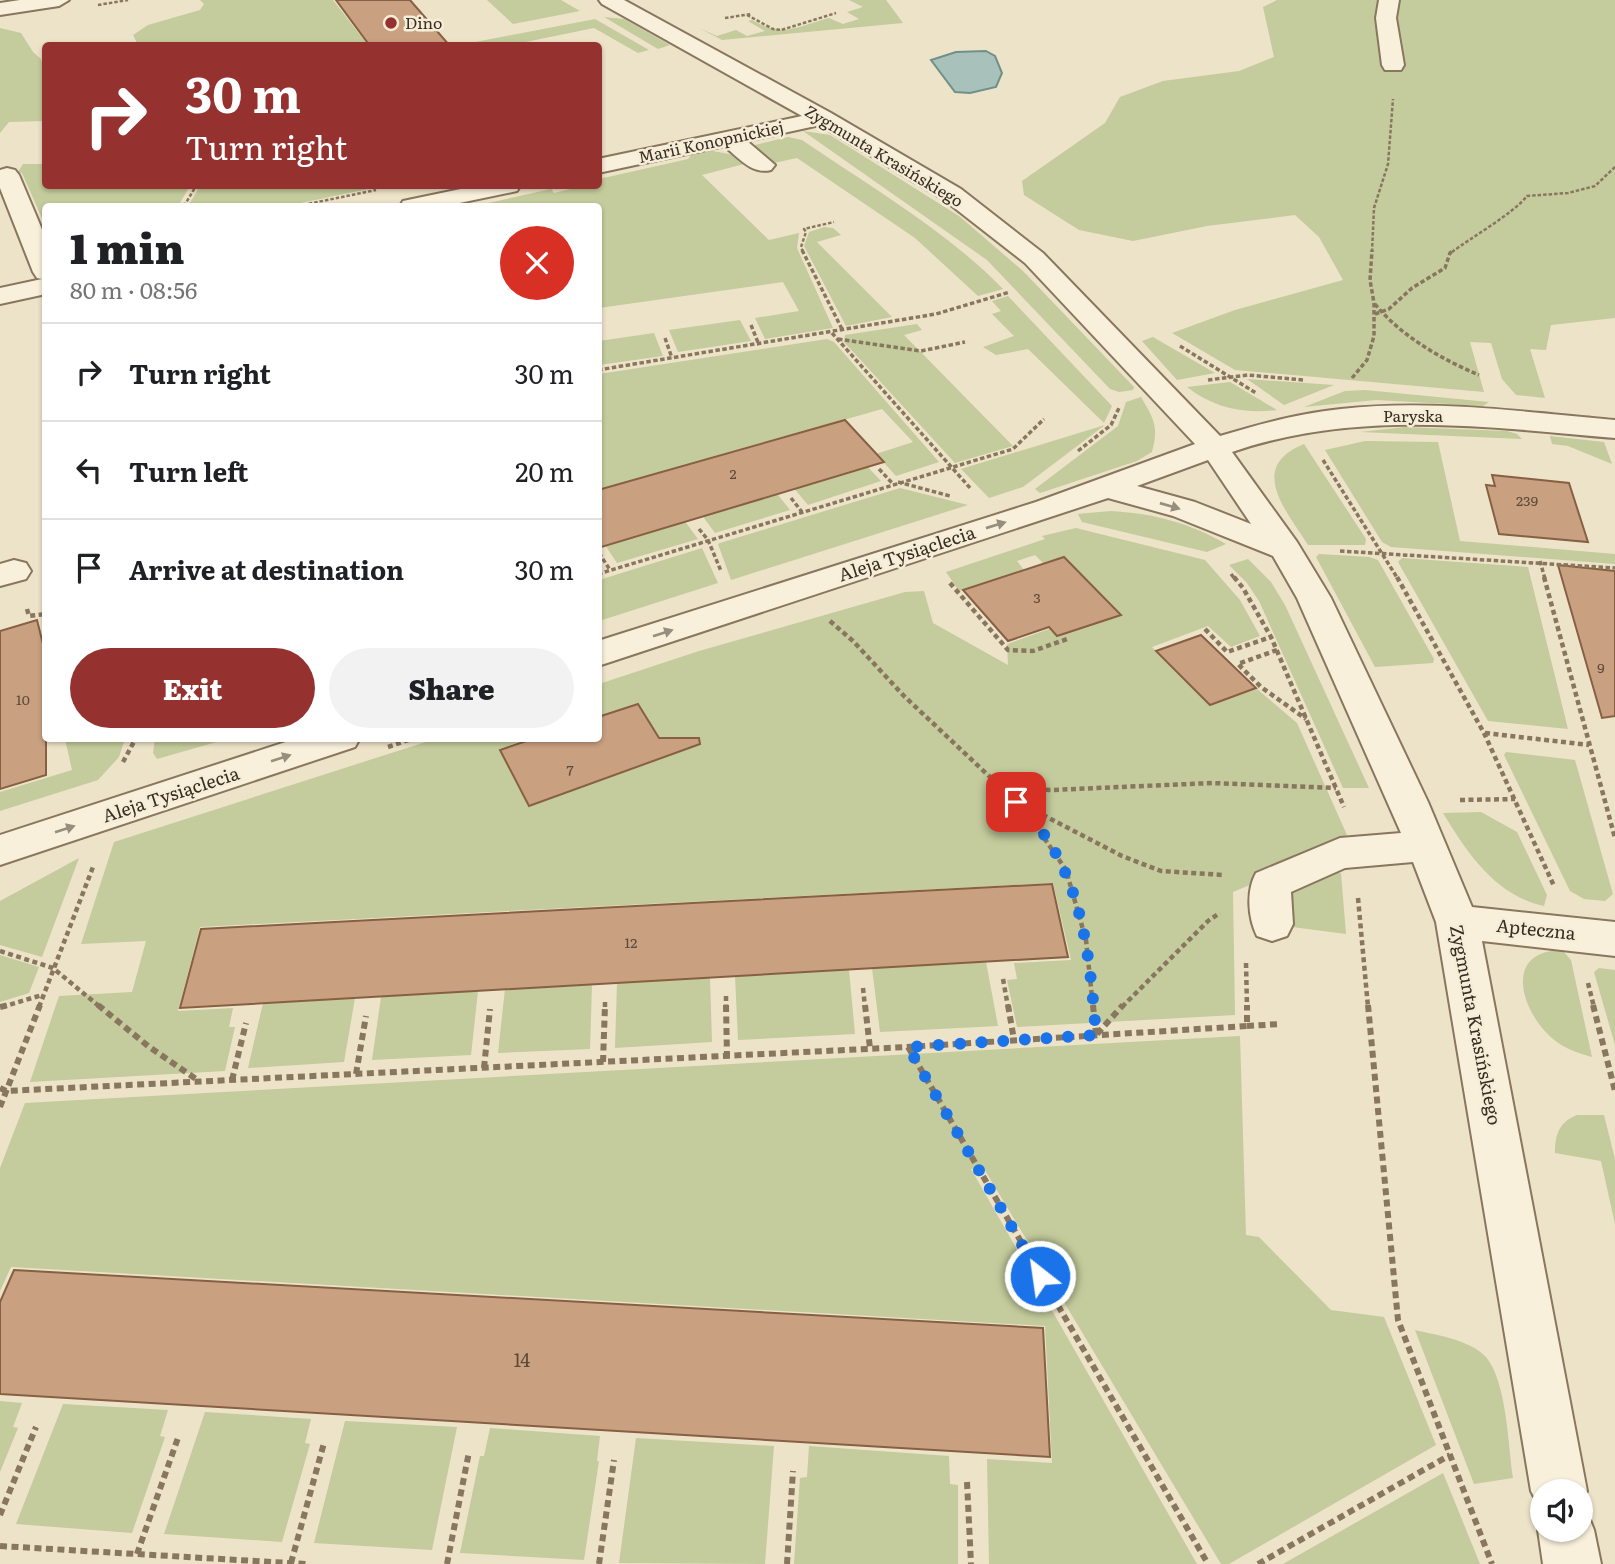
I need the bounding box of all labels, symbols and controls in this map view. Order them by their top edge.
place label: Dino [405,10,442,34]
marker: Dino [383,15,399,31]
text: 30 m [185,55,301,128]
icon: right [70,70,161,161]
street label: Zygmunta Krasińskiego [801,98,968,212]
street label: Marii Konopnickiej [636,114,786,168]
text: Turn right [185,122,347,170]
text: 1 min [70,215,185,277]
button: close [500,226,574,300]
text: 80 m · 08:56 [70,272,197,306]
icon: right [70,353,108,391]
text: Turn right [129,353,271,392]
text: 30 m [514,353,574,392]
street label: Paryska [1383,403,1443,427]
icon: left [70,451,108,489]
text: Turn left [129,451,248,490]
text: 20 m [515,451,574,490]
house number: 2 [729,463,737,483]
house number: 239 [1516,490,1538,510]
one-way arrow [1160,501,1181,511]
street label: Aleja Tysiąclecia [835,518,979,587]
one-way arrow [986,519,1007,529]
icon: arrive [70,549,108,587]
text: Arrive at destination [129,549,404,588]
text: 30 m [514,549,574,588]
house number: 3 [1033,587,1041,607]
one-way arrow [653,627,674,638]
button: Exit [70,648,315,728]
button: Share [329,648,574,728]
house number: 9 [1597,657,1605,677]
house number: 10 [16,689,30,709]
one-way arrow [271,753,292,763]
street label: Aleja Tysiąclecia [99,759,243,828]
house number: 7 [566,759,574,779]
pin [986,772,1046,832]
icon: arrive [997,783,1035,821]
one-way arrow [55,823,76,834]
street label: Apteczna [1495,911,1577,946]
street label: Zygmunta Krasińskiego [1444,922,1509,1127]
house number: 12 [625,932,637,952]
position arrow [1003,1239,1077,1313]
house number: 14 [514,1346,530,1373]
map controls [1530,1479,1593,1542]
button: sound [1530,1479,1593,1542]

